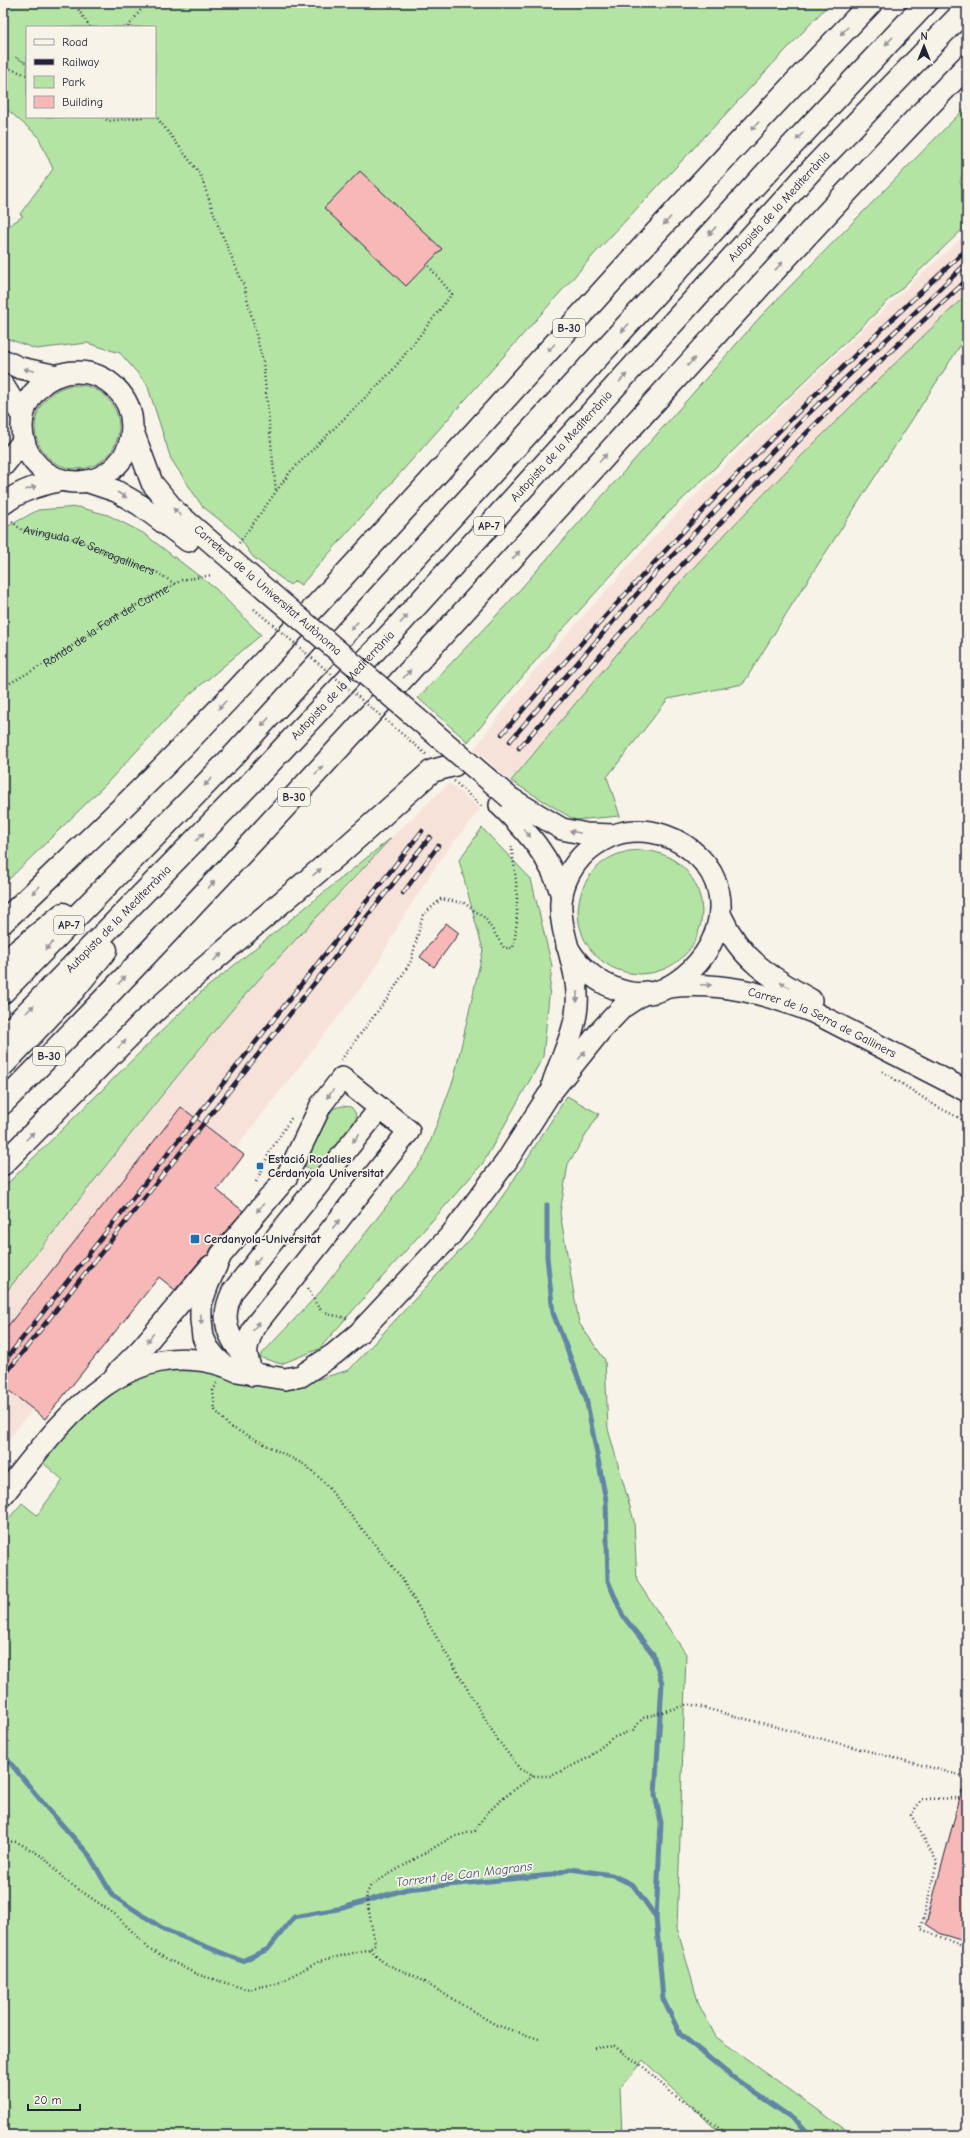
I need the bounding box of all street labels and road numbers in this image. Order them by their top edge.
street label: Autopista de la Mediterrània [725,148,833,264]
road number: B-30 [553,319,585,337]
street label: Autopista de la Mediterrània [507,388,615,504]
road number: AP-7 [474,517,504,535]
street label: Carretera de la Universitat Autònoma [191,522,345,658]
street label: Avinguda de Serragalliners [22,523,157,578]
street label: Ronda de la Font del Carme [41,582,172,670]
street label: Autopista de la Mediterrània [288,628,397,743]
road number: B-30 [278,788,310,806]
street label: Autopista de la Mediterrània [63,862,174,976]
road number: AP-7 [54,916,84,934]
street label: Carrer de la Serra de Galliners [747,985,899,1061]
road number: B-30 [33,1047,65,1065]

